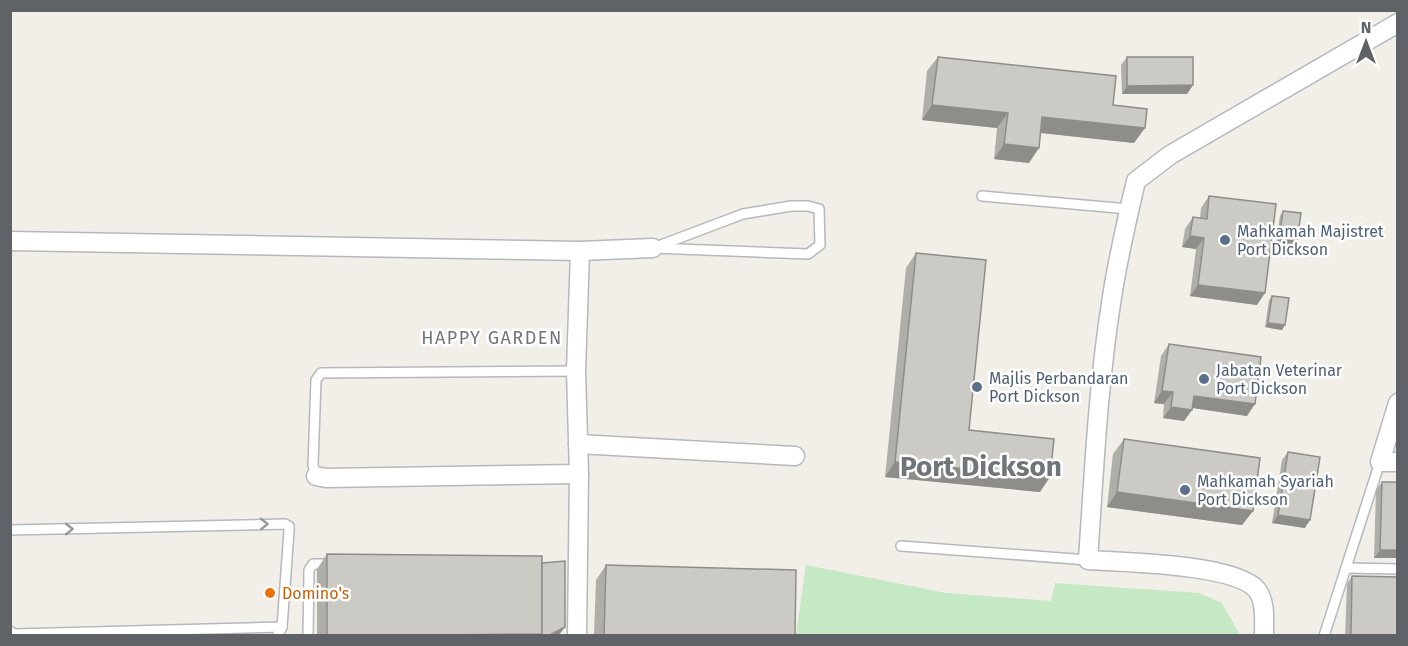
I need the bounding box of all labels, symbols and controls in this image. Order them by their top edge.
north arrow [1336,12,1396,72]
text: N [1361,18,1371,37]
place label: Mahkamah Majistret Port Dickson [1237,222,1384,259]
marker: Mahkamah Majistret Port Dickson [1218,233,1232,247]
district label: HAPPY GARDEN [421,327,563,349]
place label: Jabatan Veterinar Port Dickson [1216,361,1343,398]
place label: Majlis Perbandaran Port Dickson [989,369,1129,406]
marker: Jabatan Veterinar Port Dickson [1197,372,1211,386]
marker: Majlis Perbandaran Port Dickson [970,380,984,394]
district label: Port Dickson [900,450,1062,483]
place label: Mahkamah Syariah Port Dickson [1197,472,1334,509]
marker: Mahkamah Syariah Port Dickson [1178,483,1192,497]
one-way arrow [259,518,268,531]
one-way arrow [64,523,73,535]
place label: Domino's [282,584,349,603]
marker: Domino's [263,586,277,600]

